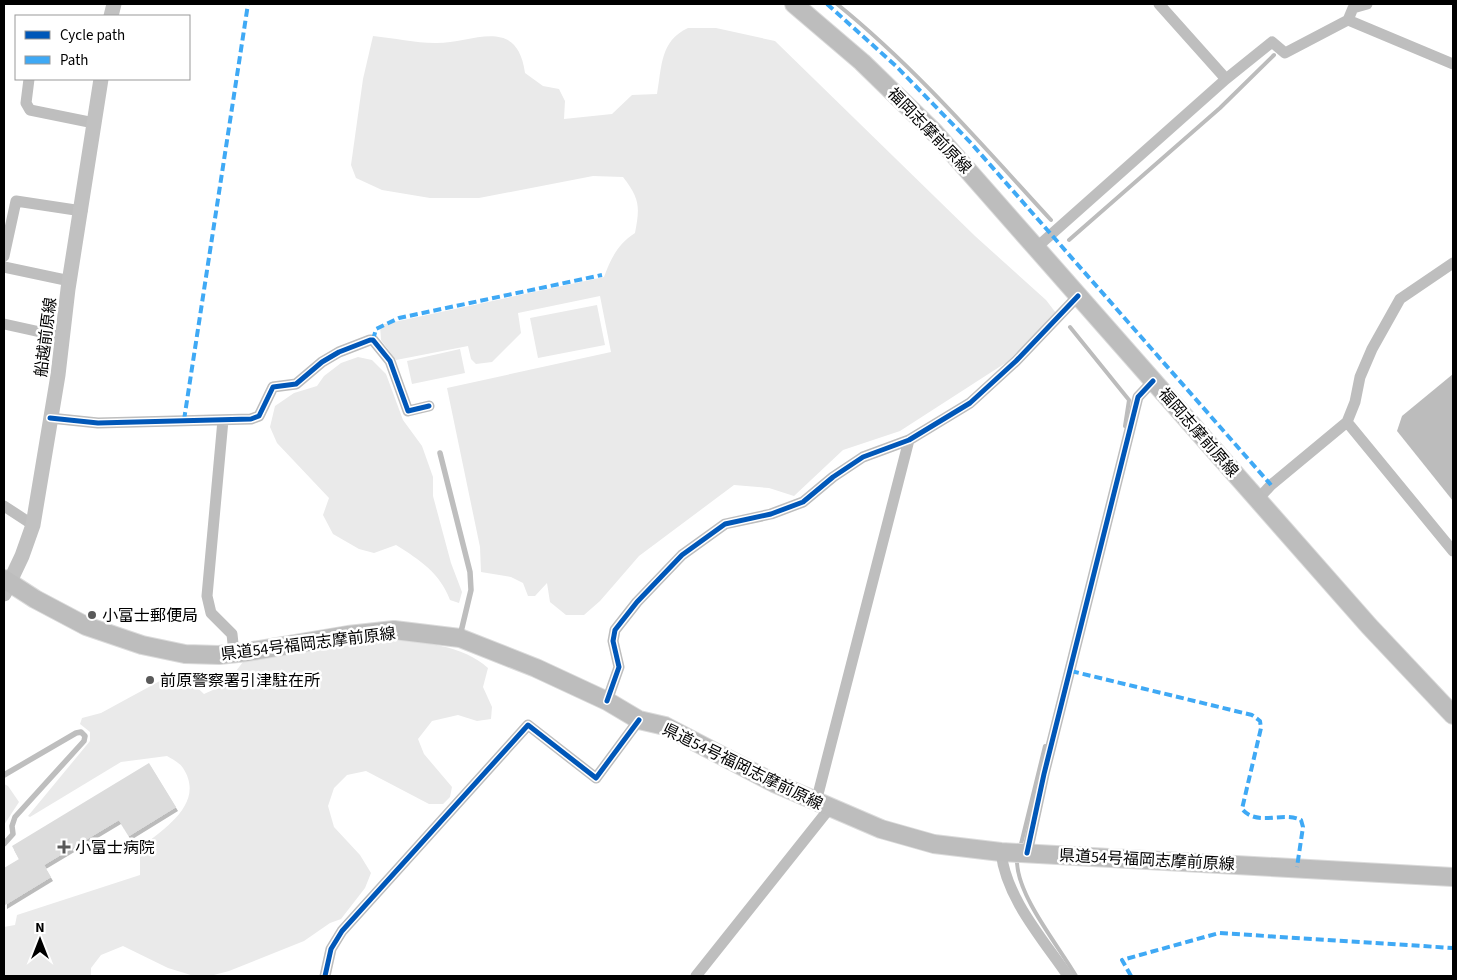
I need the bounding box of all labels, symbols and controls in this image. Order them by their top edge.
legend [15,15,190,80]
text: Cycle path [60,25,125,46]
text: Path [60,50,88,71]
street label: 福岡志摩前原線 [882,83,976,179]
street label: 船越前原線 [30,296,62,378]
street label: 福岡志摩前原線 [1153,383,1243,482]
place label: 小富士郵便局 [102,605,198,627]
marker: 小富士郵便局 [86,609,98,621]
street label: 県道54号福岡志摩前原線 [219,622,397,666]
place label: 前原警察署引津駐在所 [160,670,320,692]
marker: 前原警察署引津駐在所 [144,674,156,686]
street label: 県道54号福岡志摩前原線 [659,718,826,815]
place label: 小富士病院 [75,837,155,859]
marker: 小富士病院 [57,840,71,854]
street label: 県道54号福岡志摩前原線 [1059,844,1235,876]
north arrow [15,915,65,965]
text: N [35,918,45,938]

